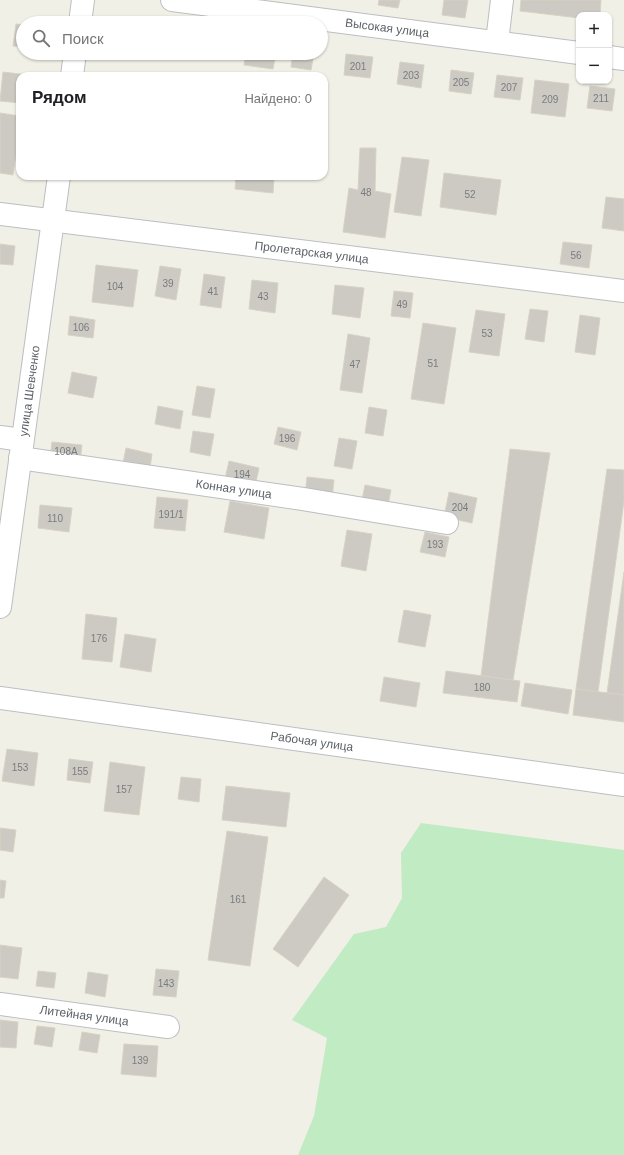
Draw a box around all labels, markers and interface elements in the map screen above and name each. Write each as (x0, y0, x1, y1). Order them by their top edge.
map controls (576, 12, 612, 84)
button: + (576, 12, 612, 48)
search box (16, 16, 328, 60)
street label: Высокая улица (344, 16, 430, 40)
icon: search (30, 27, 52, 49)
text: Поиск (62, 30, 104, 47)
button: − (576, 48, 612, 84)
house number: 201 (350, 61, 367, 72)
house number: 203 (403, 70, 420, 81)
house number: 205 (453, 77, 470, 88)
house number: 207 (501, 82, 518, 93)
text: Рядом (32, 88, 87, 107)
text: Найдено: 0 (244, 91, 312, 106)
house number: 211 (593, 93, 609, 104)
house number: 209 (542, 94, 559, 105)
house number: 48 (360, 187, 372, 198)
house number: 52 (464, 189, 476, 200)
street label: Пролетарская улица (254, 238, 370, 266)
house number: 56 (570, 250, 582, 261)
house number: 39 (162, 278, 174, 289)
house number: 104 (107, 281, 124, 292)
house number: 41 (207, 286, 219, 297)
house number: 43 (257, 291, 269, 302)
house number: 49 (396, 299, 408, 310)
house number: 106 (73, 322, 90, 333)
house number: 53 (481, 328, 493, 339)
street label: улица Шевченко (16, 344, 43, 437)
house number: 51 (427, 358, 439, 369)
house number: 47 (349, 359, 361, 370)
house number: 196 (279, 433, 296, 444)
house number: 108А (54, 446, 78, 457)
house number: 194 (234, 469, 251, 480)
street label: Конная улица (195, 477, 273, 501)
house number: 204 (452, 502, 469, 513)
house number: 191/1 (158, 509, 184, 520)
house number: 110 (47, 513, 63, 524)
house number: 193 (427, 539, 444, 550)
house number: 176 (91, 633, 108, 644)
house number: 180 (474, 682, 491, 693)
street label: Рабочая улица (270, 729, 355, 754)
house number: 153 (12, 762, 29, 773)
house number: 155 (72, 766, 89, 777)
house number: 157 (116, 784, 133, 795)
house number: 161 (230, 894, 247, 905)
house number: 143 (158, 978, 175, 989)
street label: Литейная улица (39, 1003, 130, 1029)
house number: 139 (132, 1055, 149, 1066)

